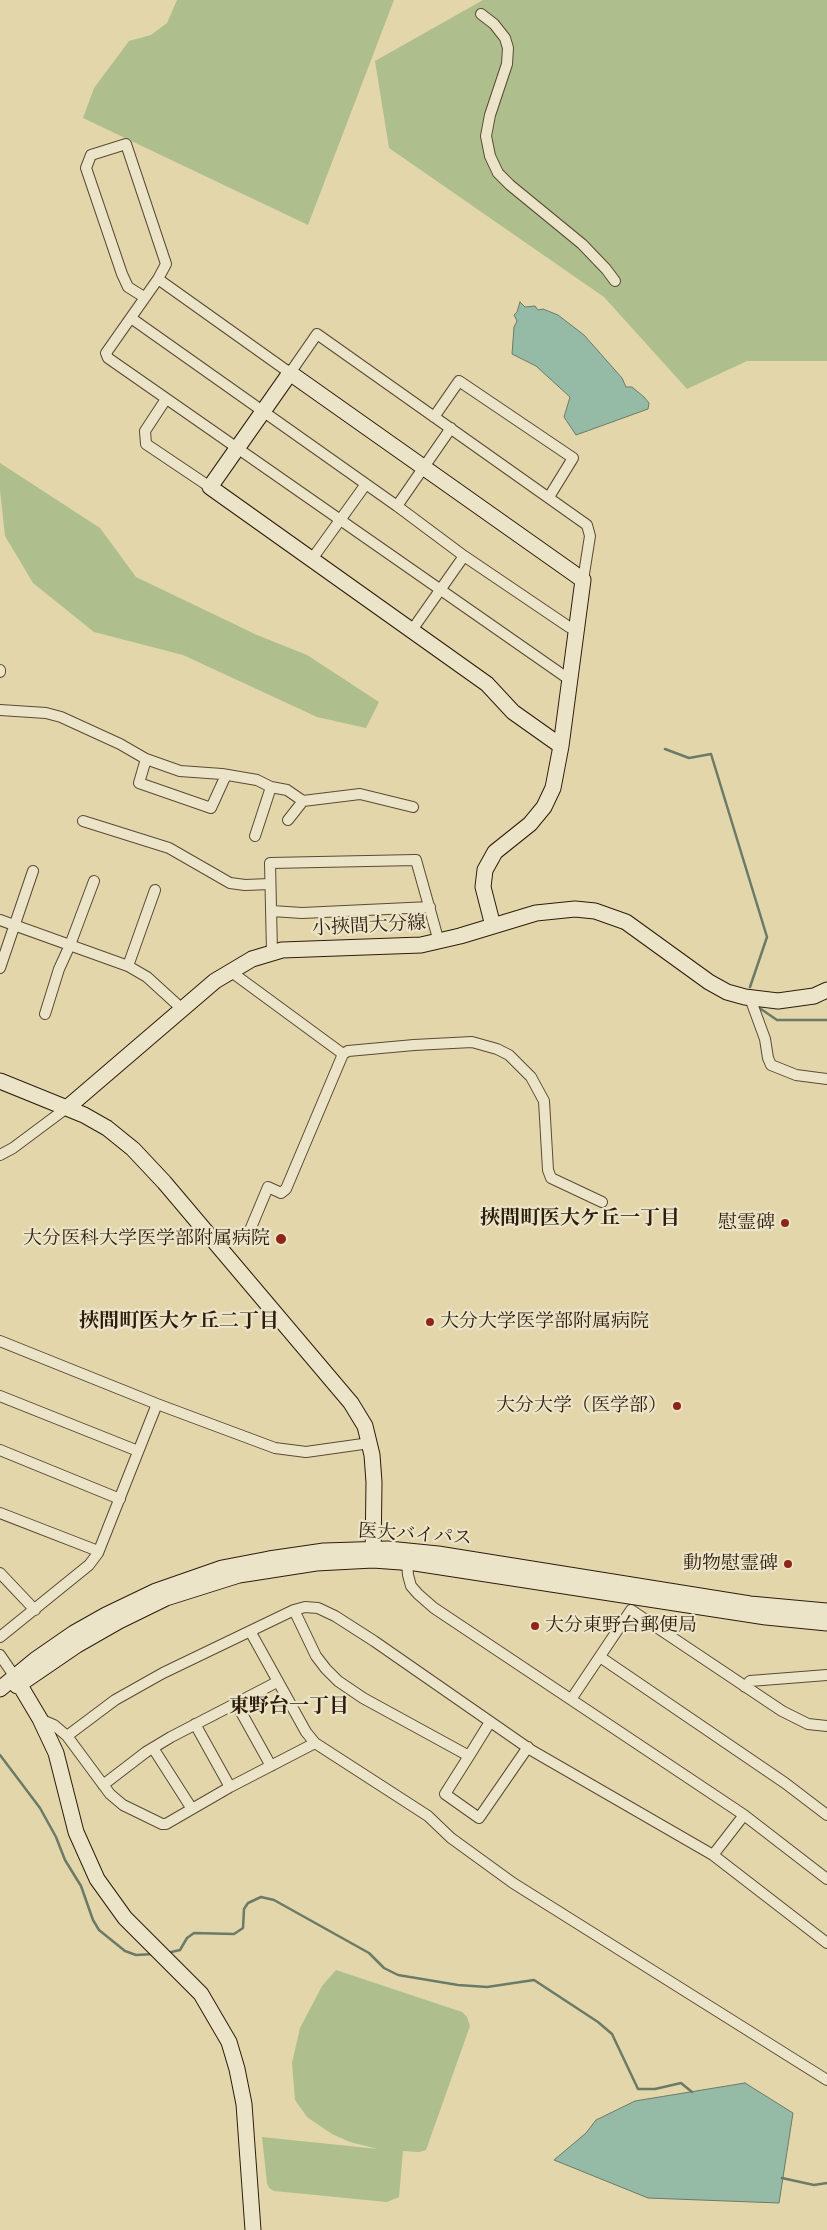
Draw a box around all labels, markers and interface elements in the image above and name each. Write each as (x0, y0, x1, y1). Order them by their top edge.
street label: 小挾間大分線 (311, 912, 427, 940)
district label: 挾間町医大ケ丘一丁目 (480, 1207, 680, 1231)
place label: 慰霊碑 (718, 1212, 775, 1234)
marker: 慰霊碑 (779, 1217, 791, 1229)
place label: 大分医科大学医学部附属病院 (23, 1228, 270, 1250)
marker: 大分医科大学医学部附属病院 (274, 1232, 288, 1246)
district label: 挾間町医大ケ丘二丁目 (79, 1310, 279, 1334)
place label: 大分大学医学部附属病院 (440, 1311, 649, 1333)
marker: 大分大学医学部附属病院 (424, 1316, 436, 1328)
place label: 大分大学（医学部） (496, 1395, 667, 1417)
marker: 大分大学（医学部） (671, 1400, 683, 1412)
street label: 医大バイパス (357, 1520, 473, 1550)
place label: 動物慰霊碑 (683, 1553, 778, 1575)
marker: 動物慰霊碑 (782, 1558, 794, 1570)
place label: 大分東野台郵便局 (545, 1615, 697, 1637)
marker: 大分東野台郵便局 (529, 1620, 541, 1632)
district label: 東野台一丁目 (229, 1695, 349, 1719)

